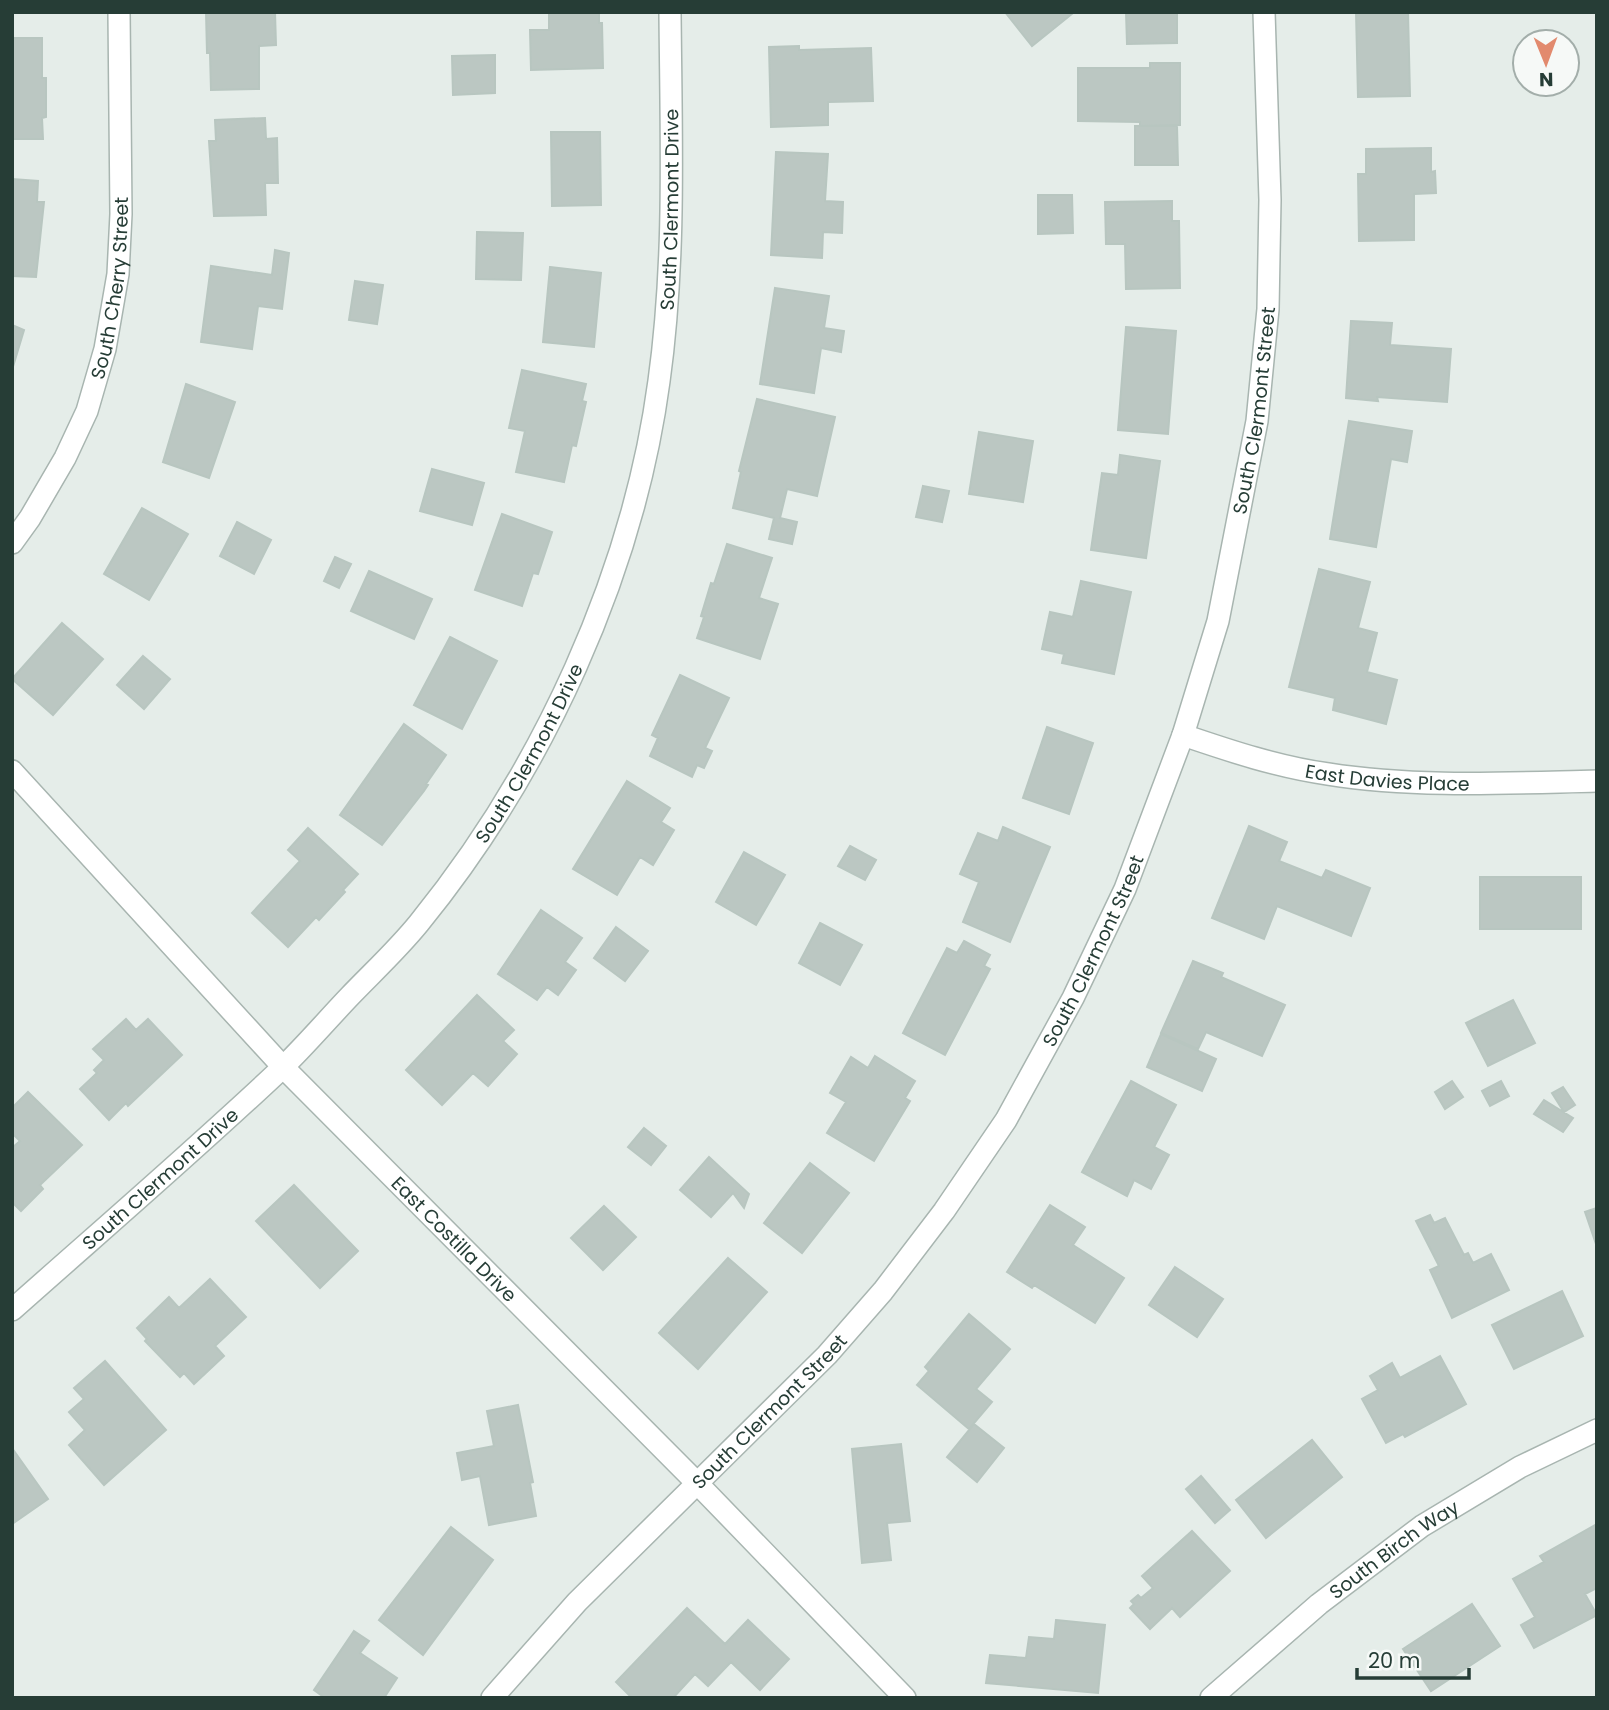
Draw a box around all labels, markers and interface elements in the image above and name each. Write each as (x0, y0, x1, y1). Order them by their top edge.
north arrow (1511, 28, 1581, 98)
text: N (1539, 66, 1554, 93)
street label: South Clermont Drive (654, 109, 685, 311)
street label: South Cherry Street (84, 197, 135, 382)
street label: South Clermont Street (1226, 305, 1282, 517)
street label: South Clermont Drive (469, 659, 590, 849)
street label: East Davies Place (1303, 757, 1470, 798)
street label: South Clermont Street (1036, 851, 1151, 1051)
street label: South Clermont Drive (76, 1102, 245, 1256)
street label: East Costilla Drive (385, 1170, 523, 1308)
street label: South Clermont Street (686, 1328, 853, 1495)
street label: South Birch Way (1324, 1494, 1464, 1606)
scale bar (1357, 1636, 1469, 1680)
text: 20 m (1368, 1646, 1421, 1675)

